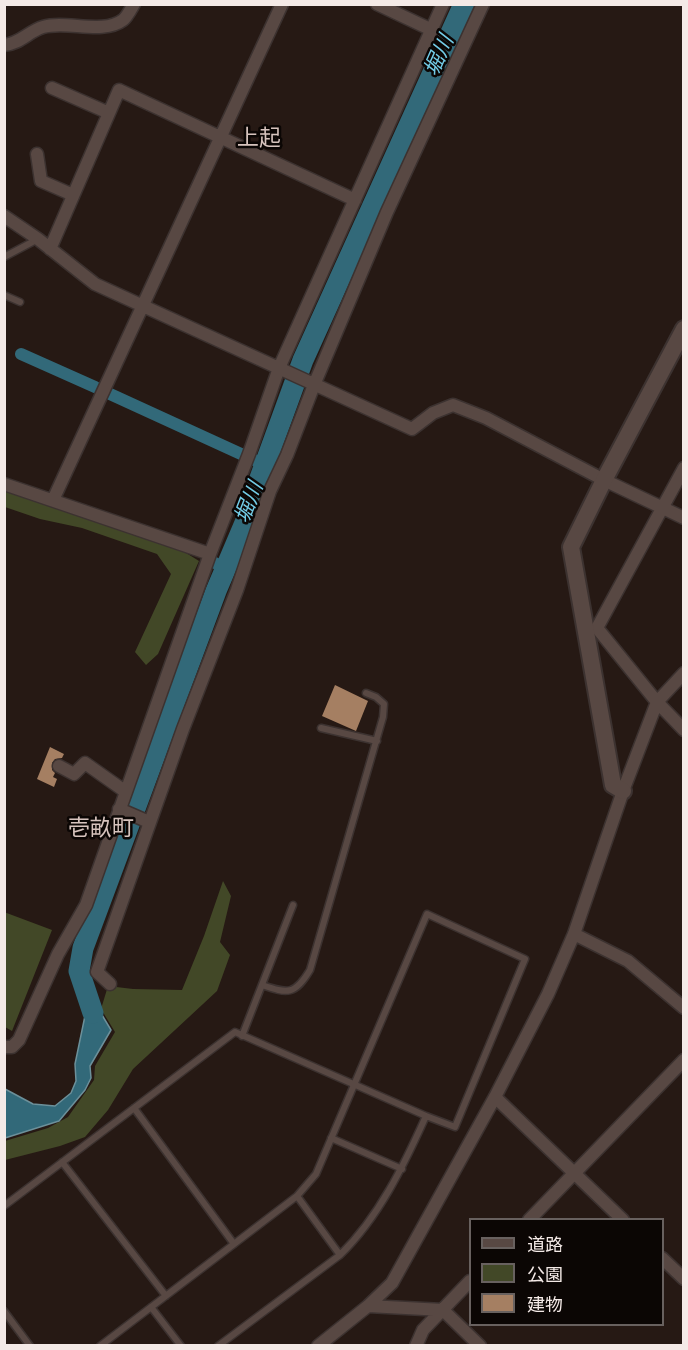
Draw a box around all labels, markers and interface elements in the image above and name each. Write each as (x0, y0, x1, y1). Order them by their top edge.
water label: 堀川 (420, 32, 460, 80)
district label: 上起 (237, 126, 281, 152)
water label: 堀川 (231, 479, 269, 527)
district label: 壱畝町 (68, 816, 134, 842)
legend (469, 1218, 664, 1326)
text: 道路 (527, 1234, 563, 1256)
text: 公園 (527, 1264, 563, 1286)
text: 建物 (527, 1294, 563, 1316)

